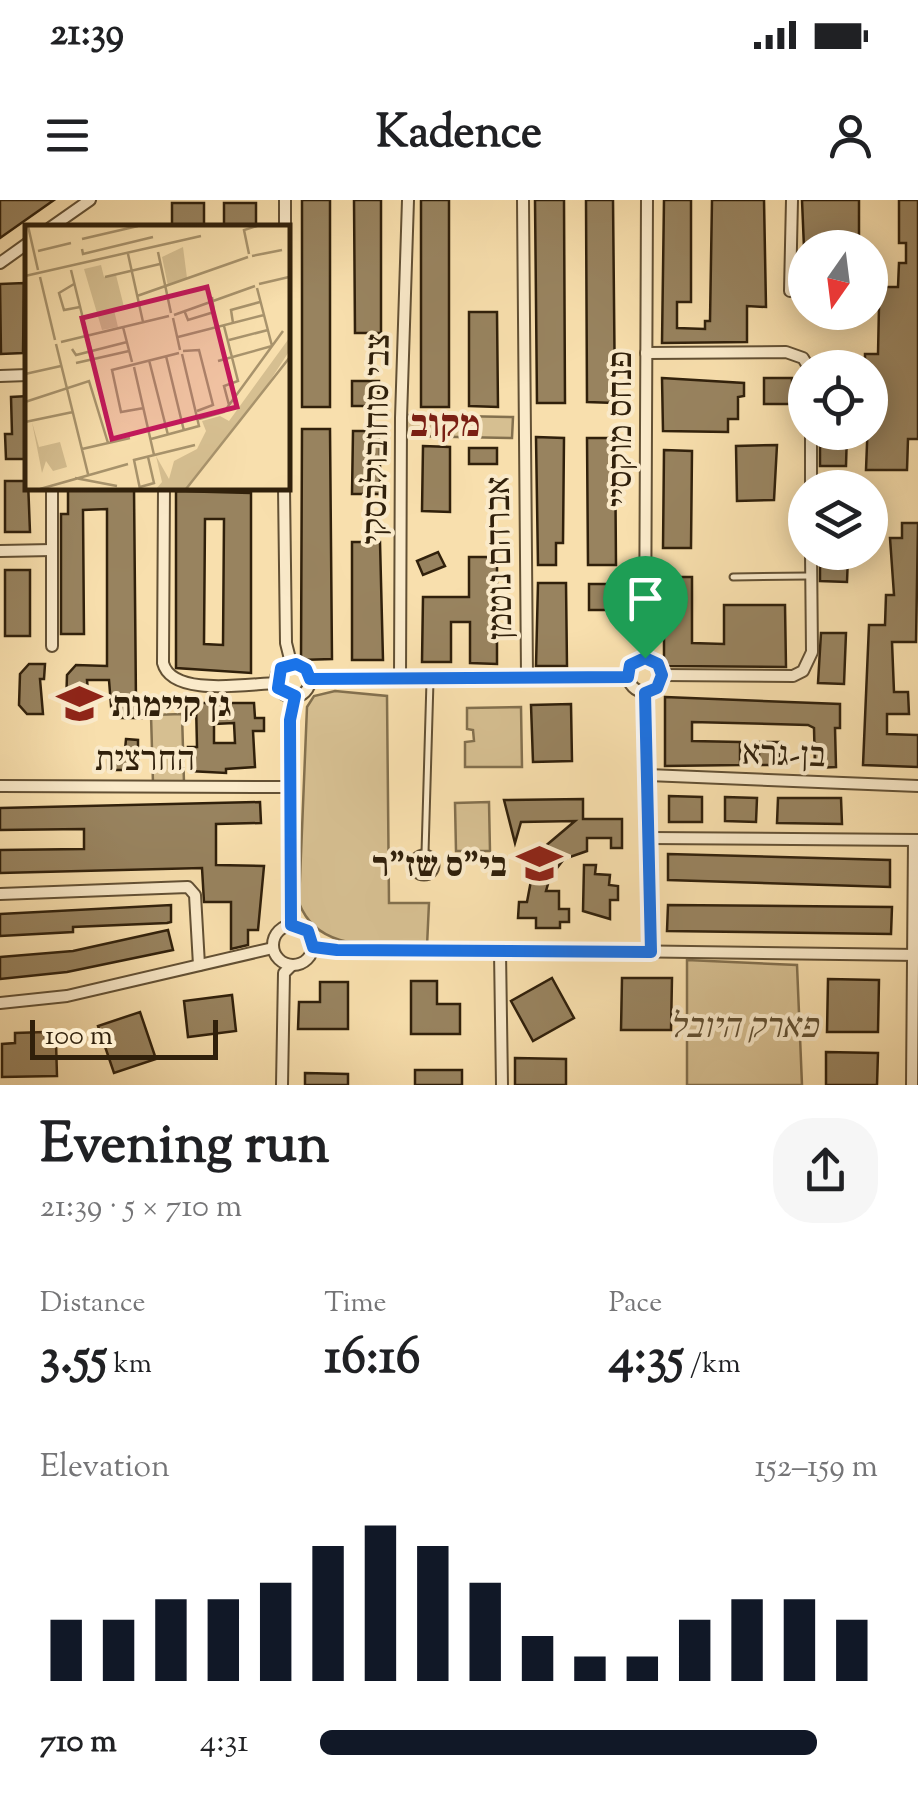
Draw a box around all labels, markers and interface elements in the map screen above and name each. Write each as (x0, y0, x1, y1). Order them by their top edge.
text: 21:39 (50, 8, 124, 62)
text: Kadence (376, 103, 542, 168)
icon: menu (40, 108, 95, 163)
icon: person (823, 108, 878, 163)
inset map (25, 225, 290, 490)
north arrow (788, 230, 888, 330)
map controls (788, 230, 888, 570)
street label: צבי סוחובולבסקי (351, 333, 406, 545)
button: locate (788, 350, 888, 450)
street label: פנחס מוקסיי (597, 351, 648, 507)
district label: מקוב (410, 400, 480, 454)
button: layers (788, 470, 888, 570)
street label: אברהם נוטמן (475, 476, 528, 640)
pin (603, 556, 688, 659)
icon: arrive (618, 571, 673, 626)
school or university icon: גן קיימות (55, 680, 103, 728)
place label: גן קיימות (112, 682, 231, 733)
street label: בן-גרא (741, 730, 827, 783)
street label: החרצית (95, 736, 195, 787)
school or university icon: בי"ס שז"ר (516, 840, 564, 888)
place label: בי"ס שז"ר (372, 842, 507, 893)
park label: פארק היובל (668, 1003, 820, 1054)
scale bar (30, 1015, 218, 1060)
text: 100 m (45, 1017, 113, 1057)
text: Evening run (40, 1108, 329, 1187)
button: share (773, 1118, 878, 1223)
text: 21:39 · 5 × 710 m (40, 1185, 242, 1231)
text: Distance (40, 1284, 146, 1324)
text: Time (324, 1284, 387, 1324)
text: Pace (609, 1284, 662, 1324)
text: 3.55 (40, 1324, 107, 1396)
text: 16:16 (324, 1324, 421, 1396)
text: 4:35 (609, 1324, 684, 1396)
text: km (107, 1345, 152, 1385)
text: /km (684, 1345, 741, 1385)
text: Elevation (40, 1445, 170, 1491)
text: 152–159 m (755, 1445, 878, 1491)
text: 710 m (40, 1720, 117, 1766)
text: 4:31 (200, 1720, 248, 1766)

